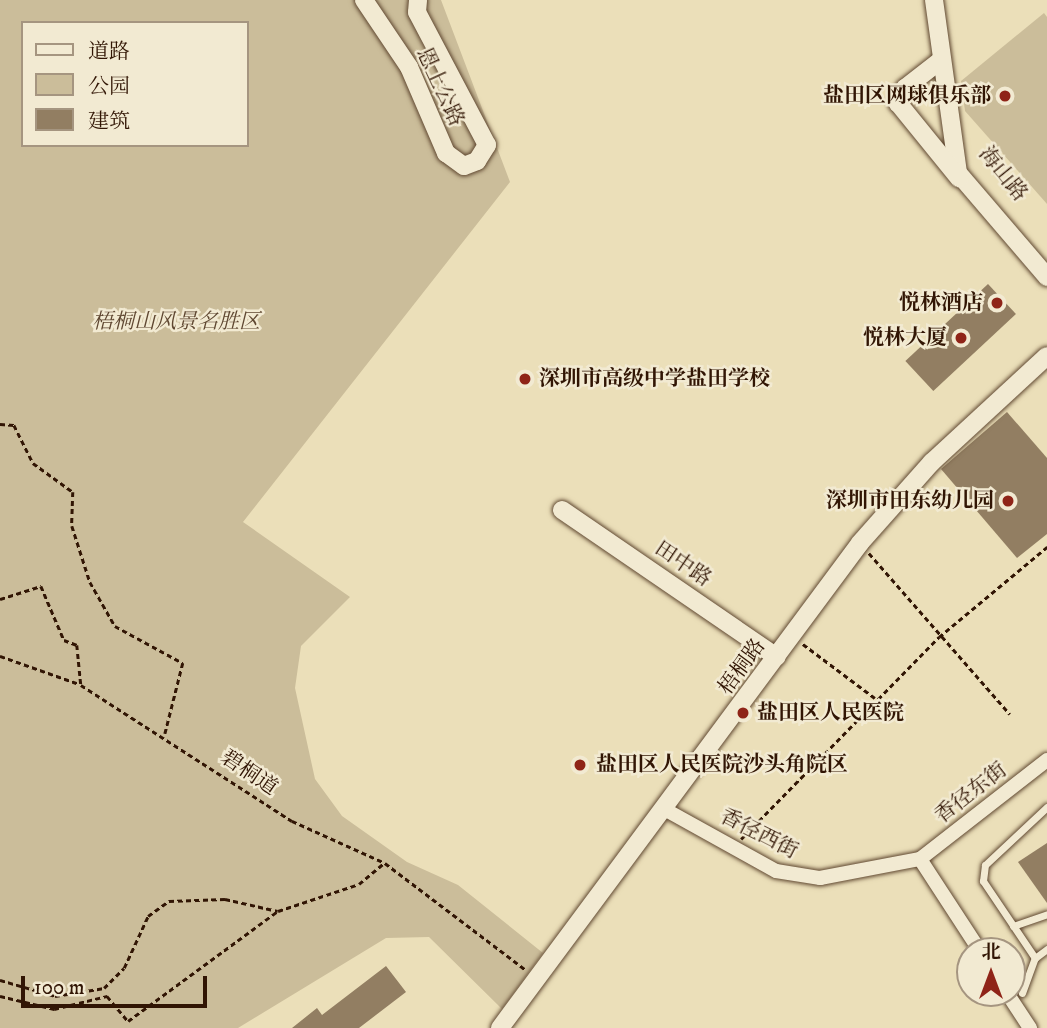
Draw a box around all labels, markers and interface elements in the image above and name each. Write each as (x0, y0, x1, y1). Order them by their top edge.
legend (21, 21, 248, 147)
text: 道路 (88, 39, 130, 65)
street label: 恩上公路 (411, 44, 469, 130)
text: 公园 (88, 74, 130, 100)
place label: 盐田区网球俱乐部 (823, 83, 991, 109)
marker: 盐田区网球俱乐部 (997, 88, 1013, 104)
text: 建筑 (88, 109, 130, 135)
street label: 海山路 (973, 142, 1033, 206)
place label: 悦林酒店 (899, 290, 983, 316)
marker: 悦林酒店 (989, 295, 1005, 311)
park label: 梧桐山风景名胜区 (92, 309, 260, 335)
place label: 悦林大厦 (863, 325, 947, 351)
marker: 悦林大厦 (953, 330, 969, 346)
place label: 深圳市高级中学盐田学校 (539, 366, 770, 392)
marker: 深圳市高级中学盐田学校 (517, 371, 533, 387)
place label: 深圳市田东幼儿园 (826, 488, 994, 514)
marker: 深圳市田东幼儿园 (1000, 493, 1016, 509)
street label: 田中路 (650, 536, 716, 592)
street label: 梧桐路 (713, 634, 771, 700)
place label: 盐田区人民医院 (757, 700, 904, 726)
marker: 盐田区人民医院 (735, 705, 751, 721)
street label: 碧桐道 (216, 745, 282, 801)
place label: 盐田区人民医院沙头角院区 (596, 752, 848, 778)
marker: 盐田区人民医院沙头角院区 (570, 755, 590, 775)
street label: 香径东街 (930, 757, 1012, 829)
street label: 香径西街 (716, 804, 802, 864)
north arrow (956, 937, 1026, 1007)
text: 北 (981, 941, 1001, 964)
scale bar (24, 962, 210, 1006)
text: 100 m (34, 975, 85, 1001)

